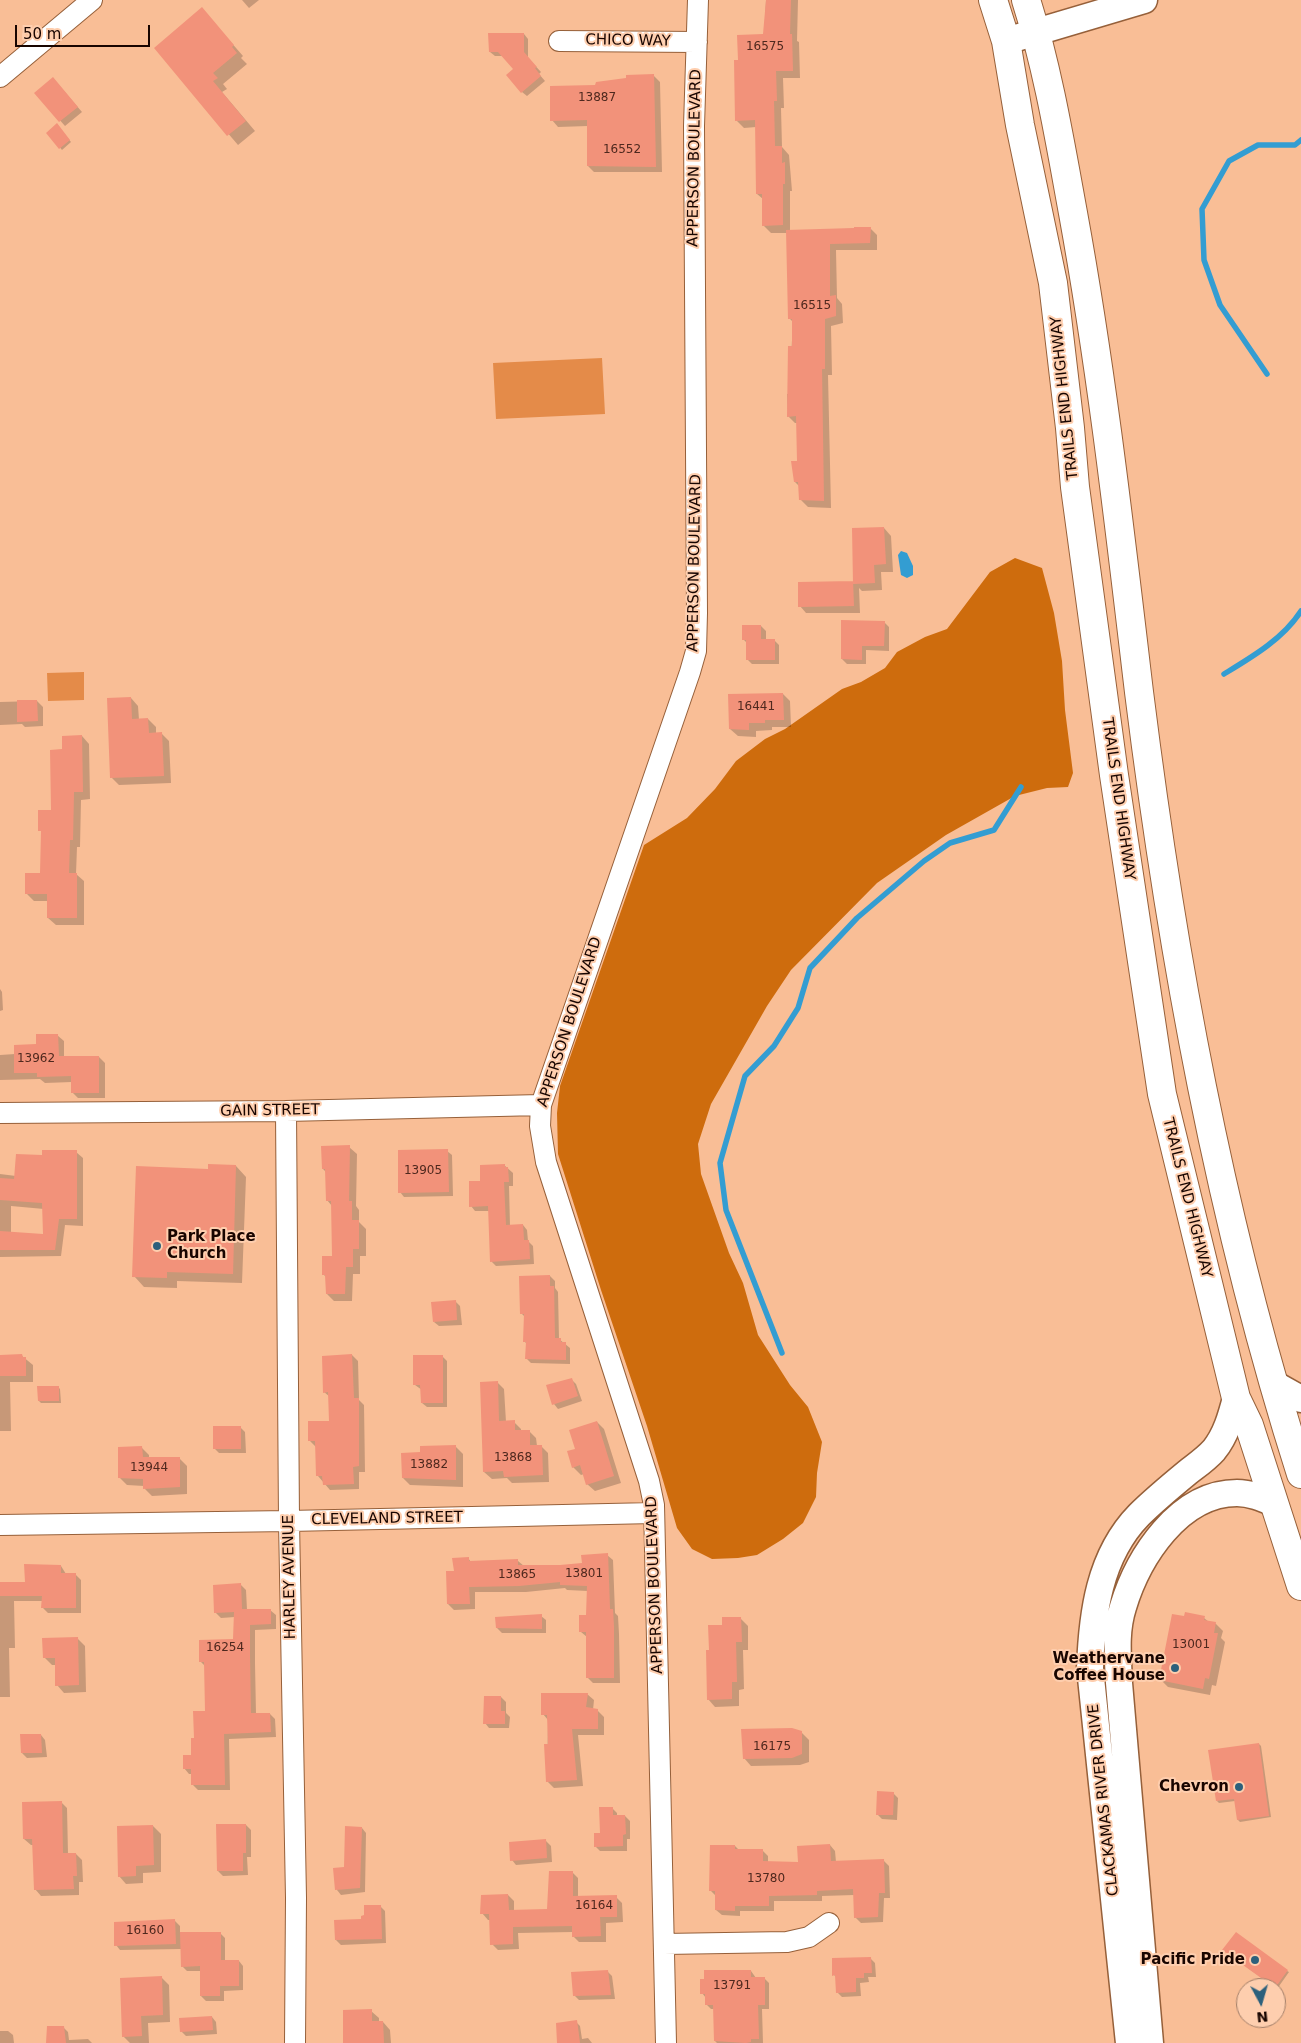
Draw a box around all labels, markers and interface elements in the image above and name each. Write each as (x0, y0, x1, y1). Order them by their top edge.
scale bar (18, 15, 152, 47)
text: 50 m (23, 25, 61, 43)
street label: CHICO WAY (585, 31, 671, 51)
house number: 16575 (746, 40, 784, 54)
street label: APPERSON BOULEVARD (684, 69, 706, 247)
house number: 13887 (578, 91, 616, 105)
house number: 16552 (603, 143, 641, 157)
house number: 16515 (793, 299, 831, 313)
street label: TRAILS END HIGHWAY (1047, 315, 1083, 481)
street label: APPERSON BOULEVARD (684, 474, 706, 652)
house number: 16441 (737, 700, 775, 714)
street label: TRAILS END HIGHWAY (1098, 716, 1138, 882)
street label: APPERSON BOULEVARD (534, 935, 606, 1109)
house number: 13962 (17, 1052, 55, 1066)
street label: GAIN STREET (220, 1101, 320, 1121)
street label: TRAILS END HIGHWAY (1158, 1116, 1216, 1280)
house number: 13905 (404, 1164, 442, 1178)
place label: Park Place Church (167, 1228, 256, 1263)
marker: Park Place Church (151, 1240, 163, 1252)
house number: 13868 (494, 1451, 532, 1465)
house number: 13882 (410, 1458, 448, 1472)
house number: 13944 (130, 1461, 168, 1475)
street label: APPERSON BOULEVARD (643, 1496, 667, 1674)
street label: CLEVELAND STREET (311, 1509, 463, 1529)
street label: HARLEY AVENUE (280, 1515, 300, 1639)
house number: 13801 (565, 1567, 603, 1581)
house number: 13865 (498, 1568, 536, 1582)
house number: 13001 (1172, 1638, 1210, 1652)
house number: 16254 (206, 1641, 244, 1655)
place label: Weathervane Coffee House (1053, 1650, 1165, 1685)
marker: Weathervane Coffee House (1169, 1662, 1181, 1674)
street label: CLACKAMAS RIVER DRIVE (1085, 1703, 1123, 1897)
house number: 16175 (753, 1740, 791, 1754)
place label: Chevron (1159, 1778, 1229, 1796)
marker: Chevron (1233, 1781, 1245, 1793)
house number: 13780 (747, 1872, 785, 1886)
house number: 16164 (575, 1899, 613, 1913)
house number: 16160 (126, 1924, 164, 1938)
place label: Pacific Pride (1141, 1951, 1245, 1969)
marker: Pacific Pride (1249, 1954, 1261, 1966)
north arrow (1236, 1978, 1286, 2028)
house number: 13791 (713, 1979, 751, 1993)
text: N (1256, 2008, 1269, 2025)

